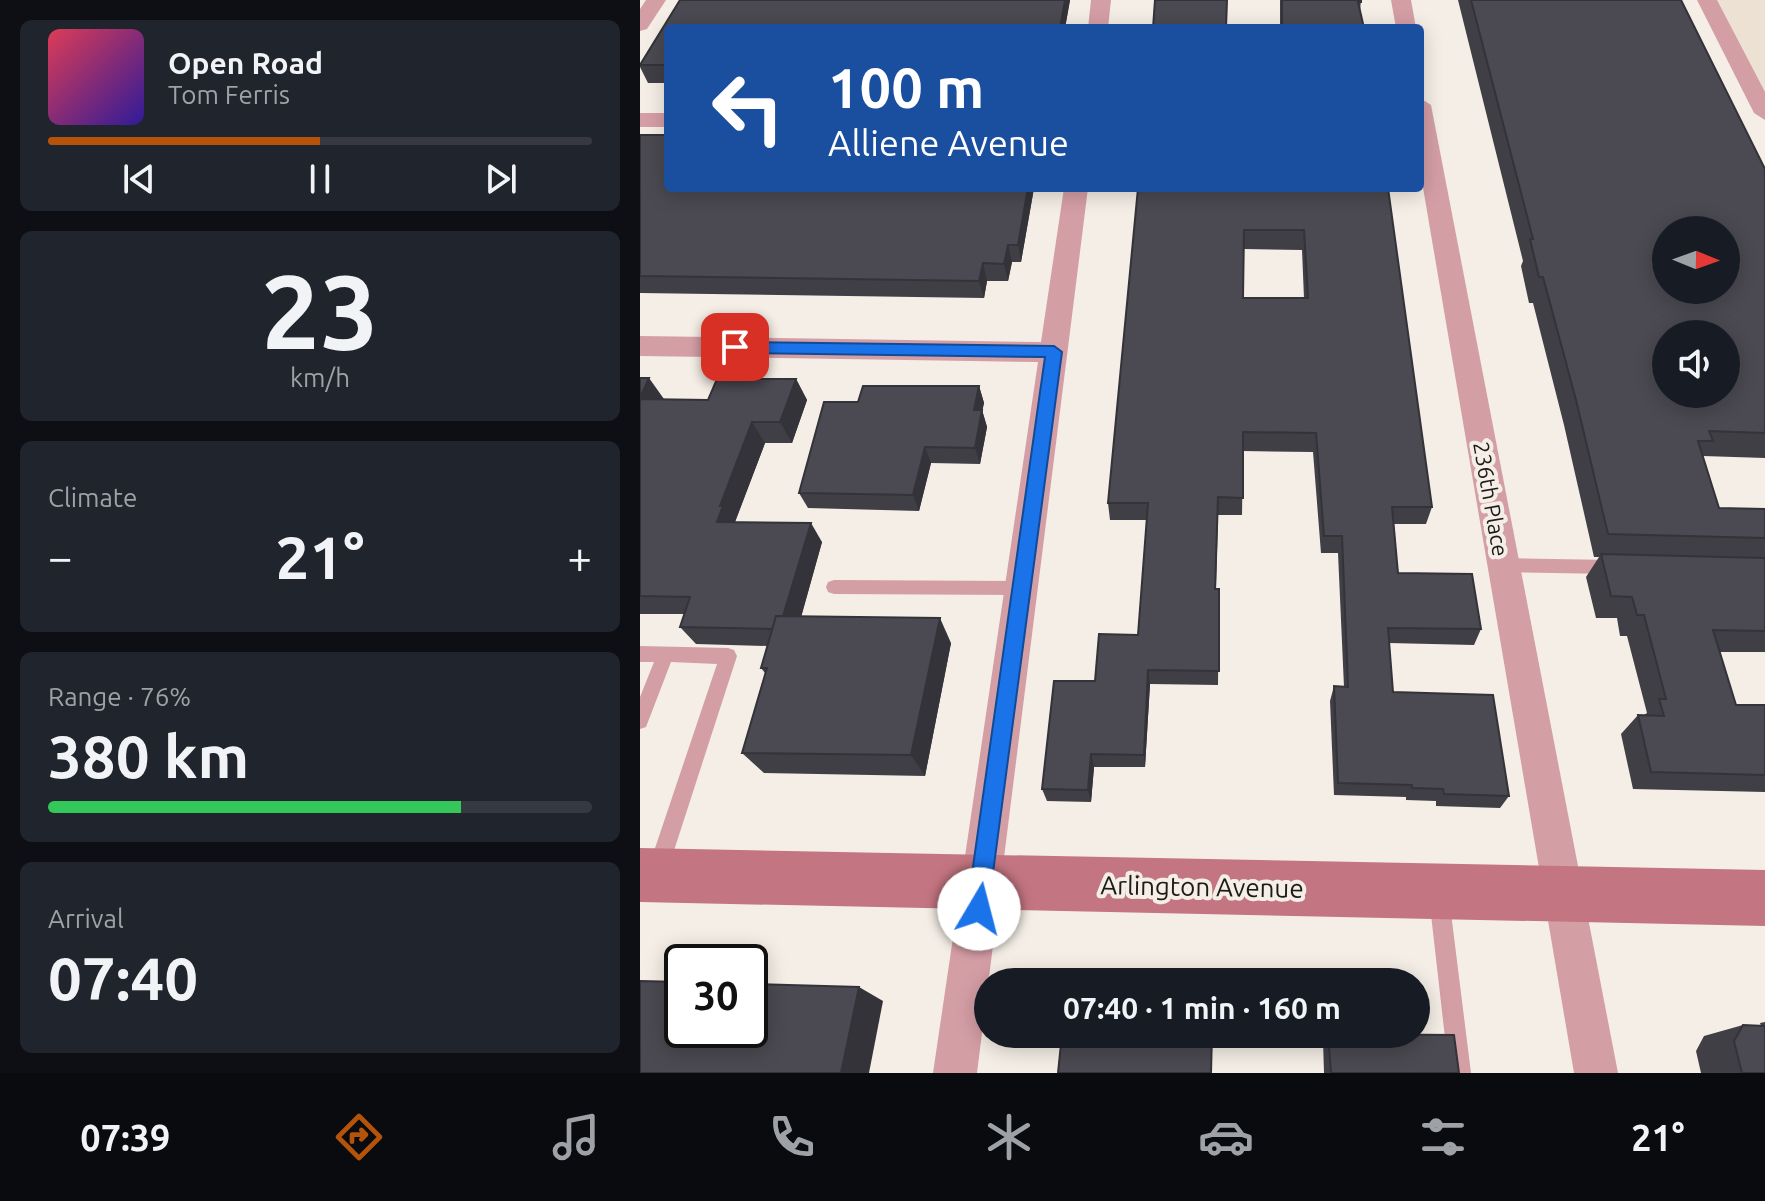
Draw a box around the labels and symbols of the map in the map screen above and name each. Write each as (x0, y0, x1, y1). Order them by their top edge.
north arrow (1652, 216, 1740, 304)
pin (701, 313, 769, 381)
street label: 236th Place (1469, 440, 1514, 558)
position arrow (937, 867, 1021, 951)
street label: Arlington Avenue (1100, 870, 1304, 903)
speed limit sign: 30 (664, 944, 768, 1048)

